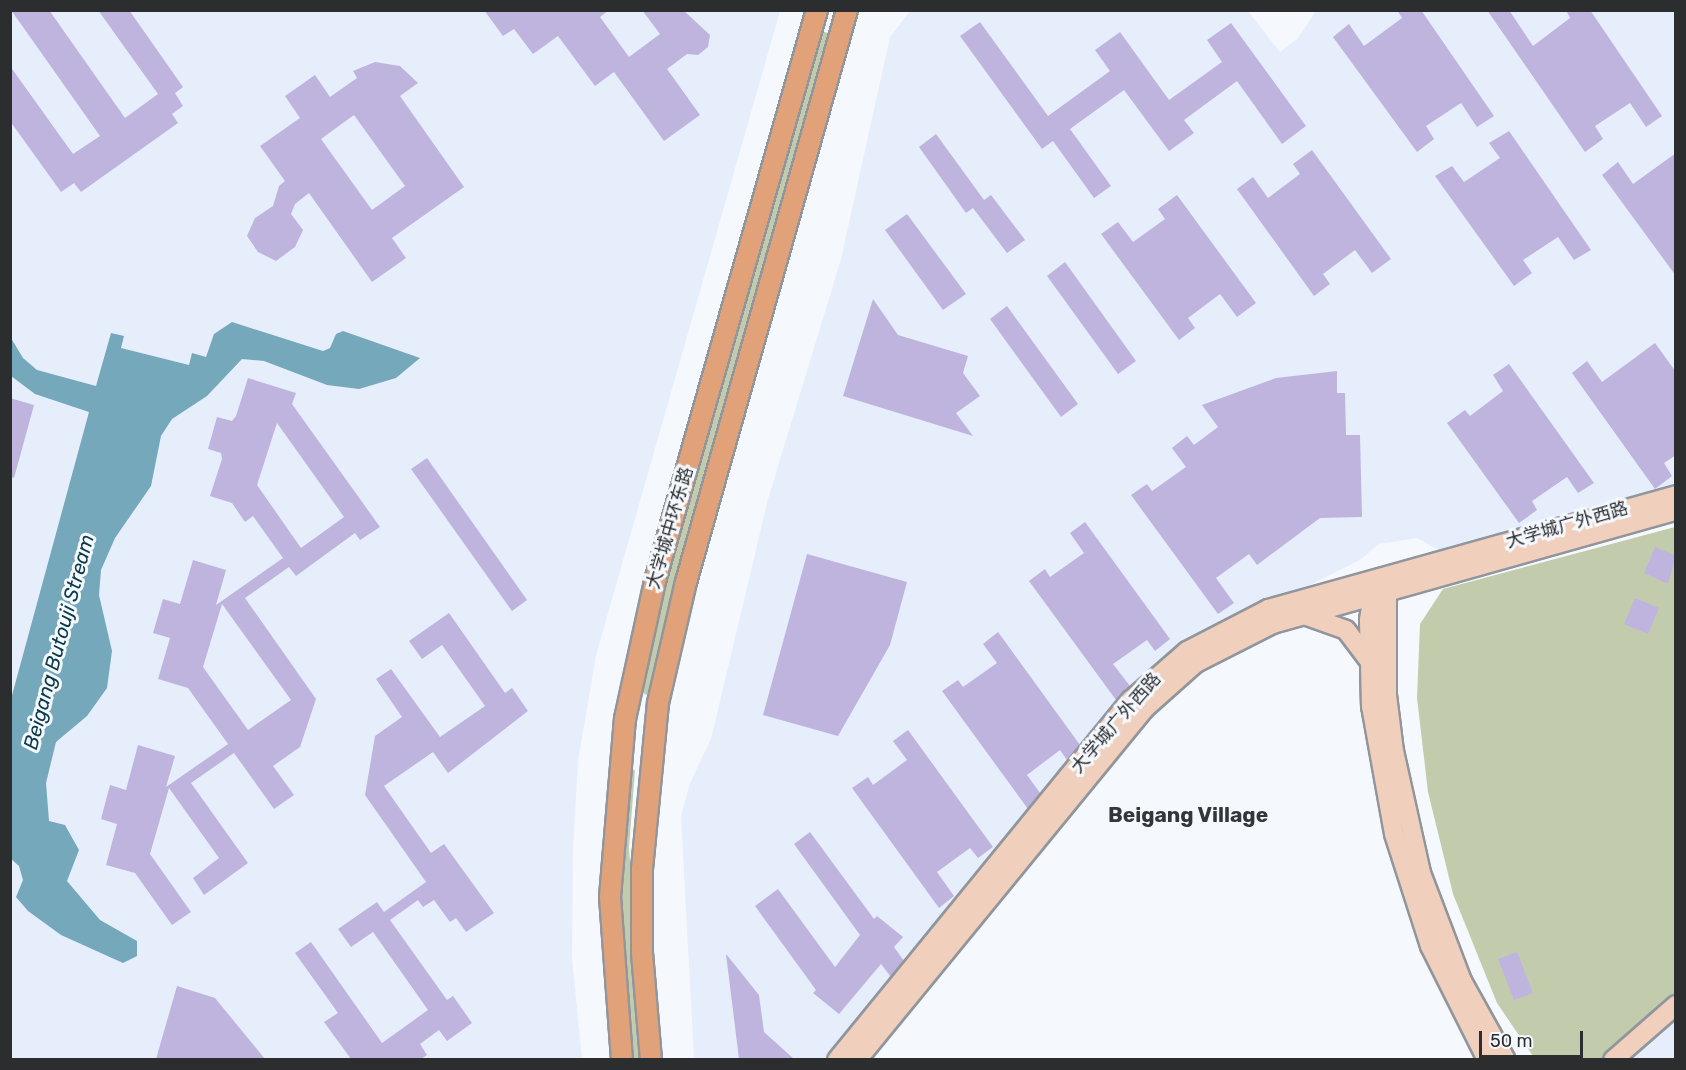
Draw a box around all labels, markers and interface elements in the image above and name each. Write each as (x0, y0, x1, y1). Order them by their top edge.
street label: 大学城中环东路 (642, 464, 698, 592)
street label: 大学城广外西路 (1503, 497, 1631, 553)
water label: Beigang Butouji Stream (19, 532, 99, 752)
street label: 大学城广外西路 (1067, 668, 1165, 778)
district label: Beigang Village (1108, 802, 1268, 828)
scale bar (1482, 1019, 1586, 1057)
text: 50 m (1490, 1030, 1533, 1052)

